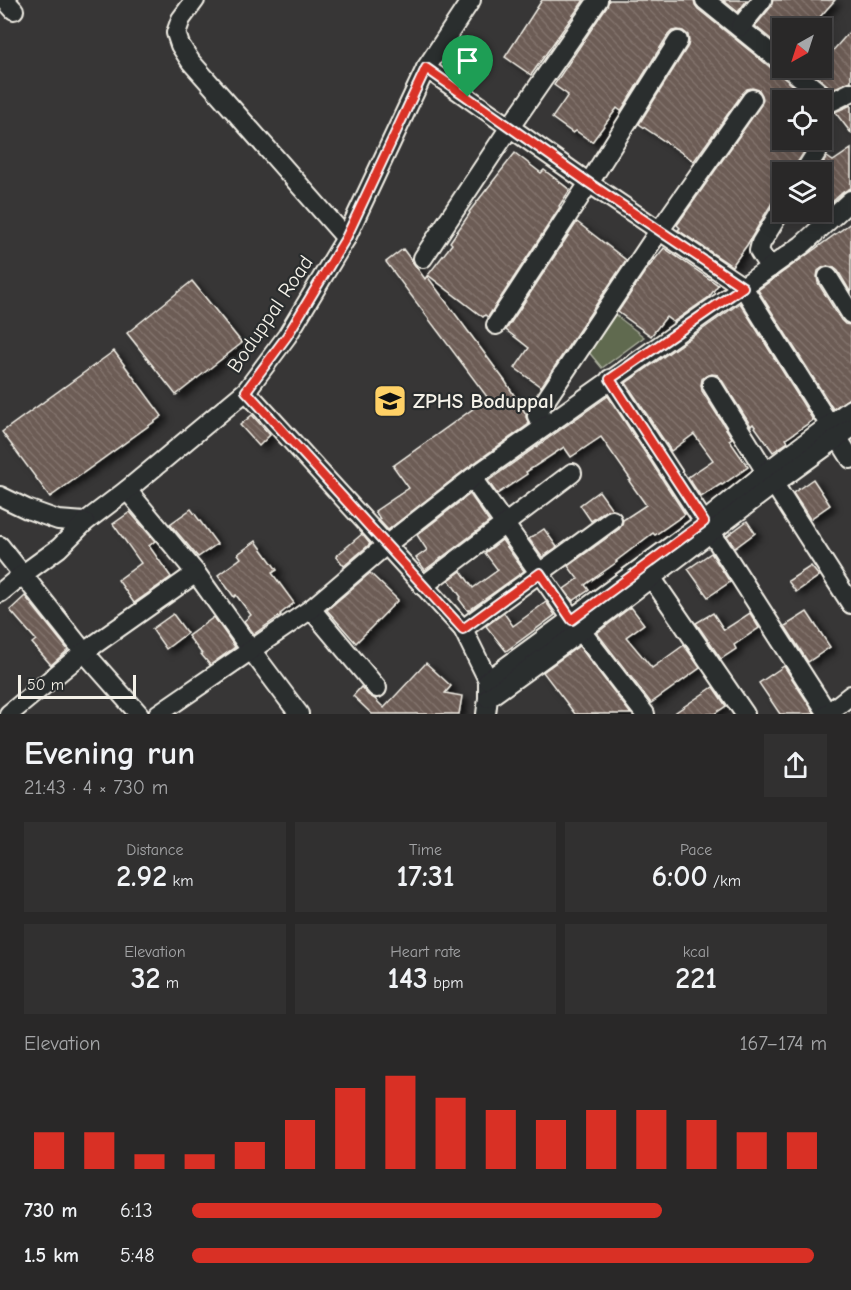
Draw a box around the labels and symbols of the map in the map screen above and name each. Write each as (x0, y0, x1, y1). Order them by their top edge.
north arrow (772, 18, 832, 78)
pin (442, 35, 493, 97)
street label: Boduppal Road (222, 251, 318, 377)
school or university icon: ZPHS Boduppal (372, 383, 408, 419)
place label: ZPHS Boduppal (413, 389, 554, 413)
scale bar (18, 672, 136, 700)

